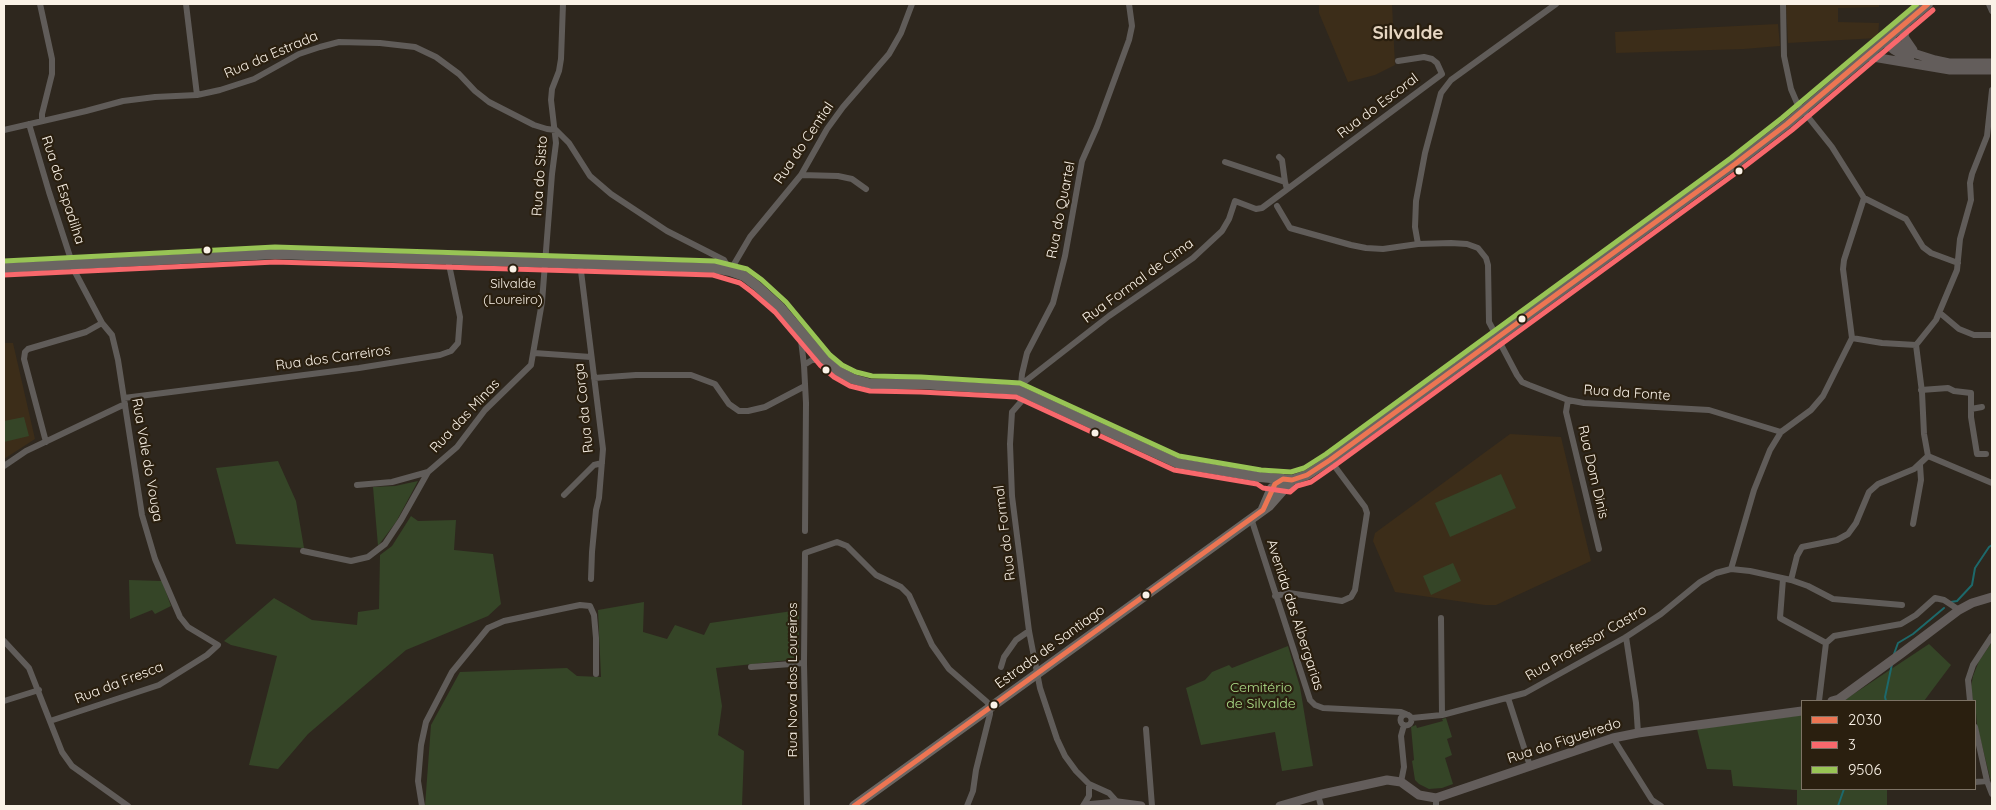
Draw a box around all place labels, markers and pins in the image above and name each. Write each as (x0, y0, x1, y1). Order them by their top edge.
unlabelled marker (1734, 166, 1744, 176)
unlabelled marker (202, 245, 212, 255)
marker: Silvalde (Loureiro) (508, 264, 518, 274)
place label: Silvalde (Loureiro) (483, 276, 543, 307)
unlabelled marker (1517, 314, 1527, 324)
unlabelled marker (821, 365, 831, 375)
unlabelled marker (1090, 428, 1100, 438)
unlabelled marker (1141, 590, 1151, 600)
unlabelled marker (989, 700, 999, 710)

